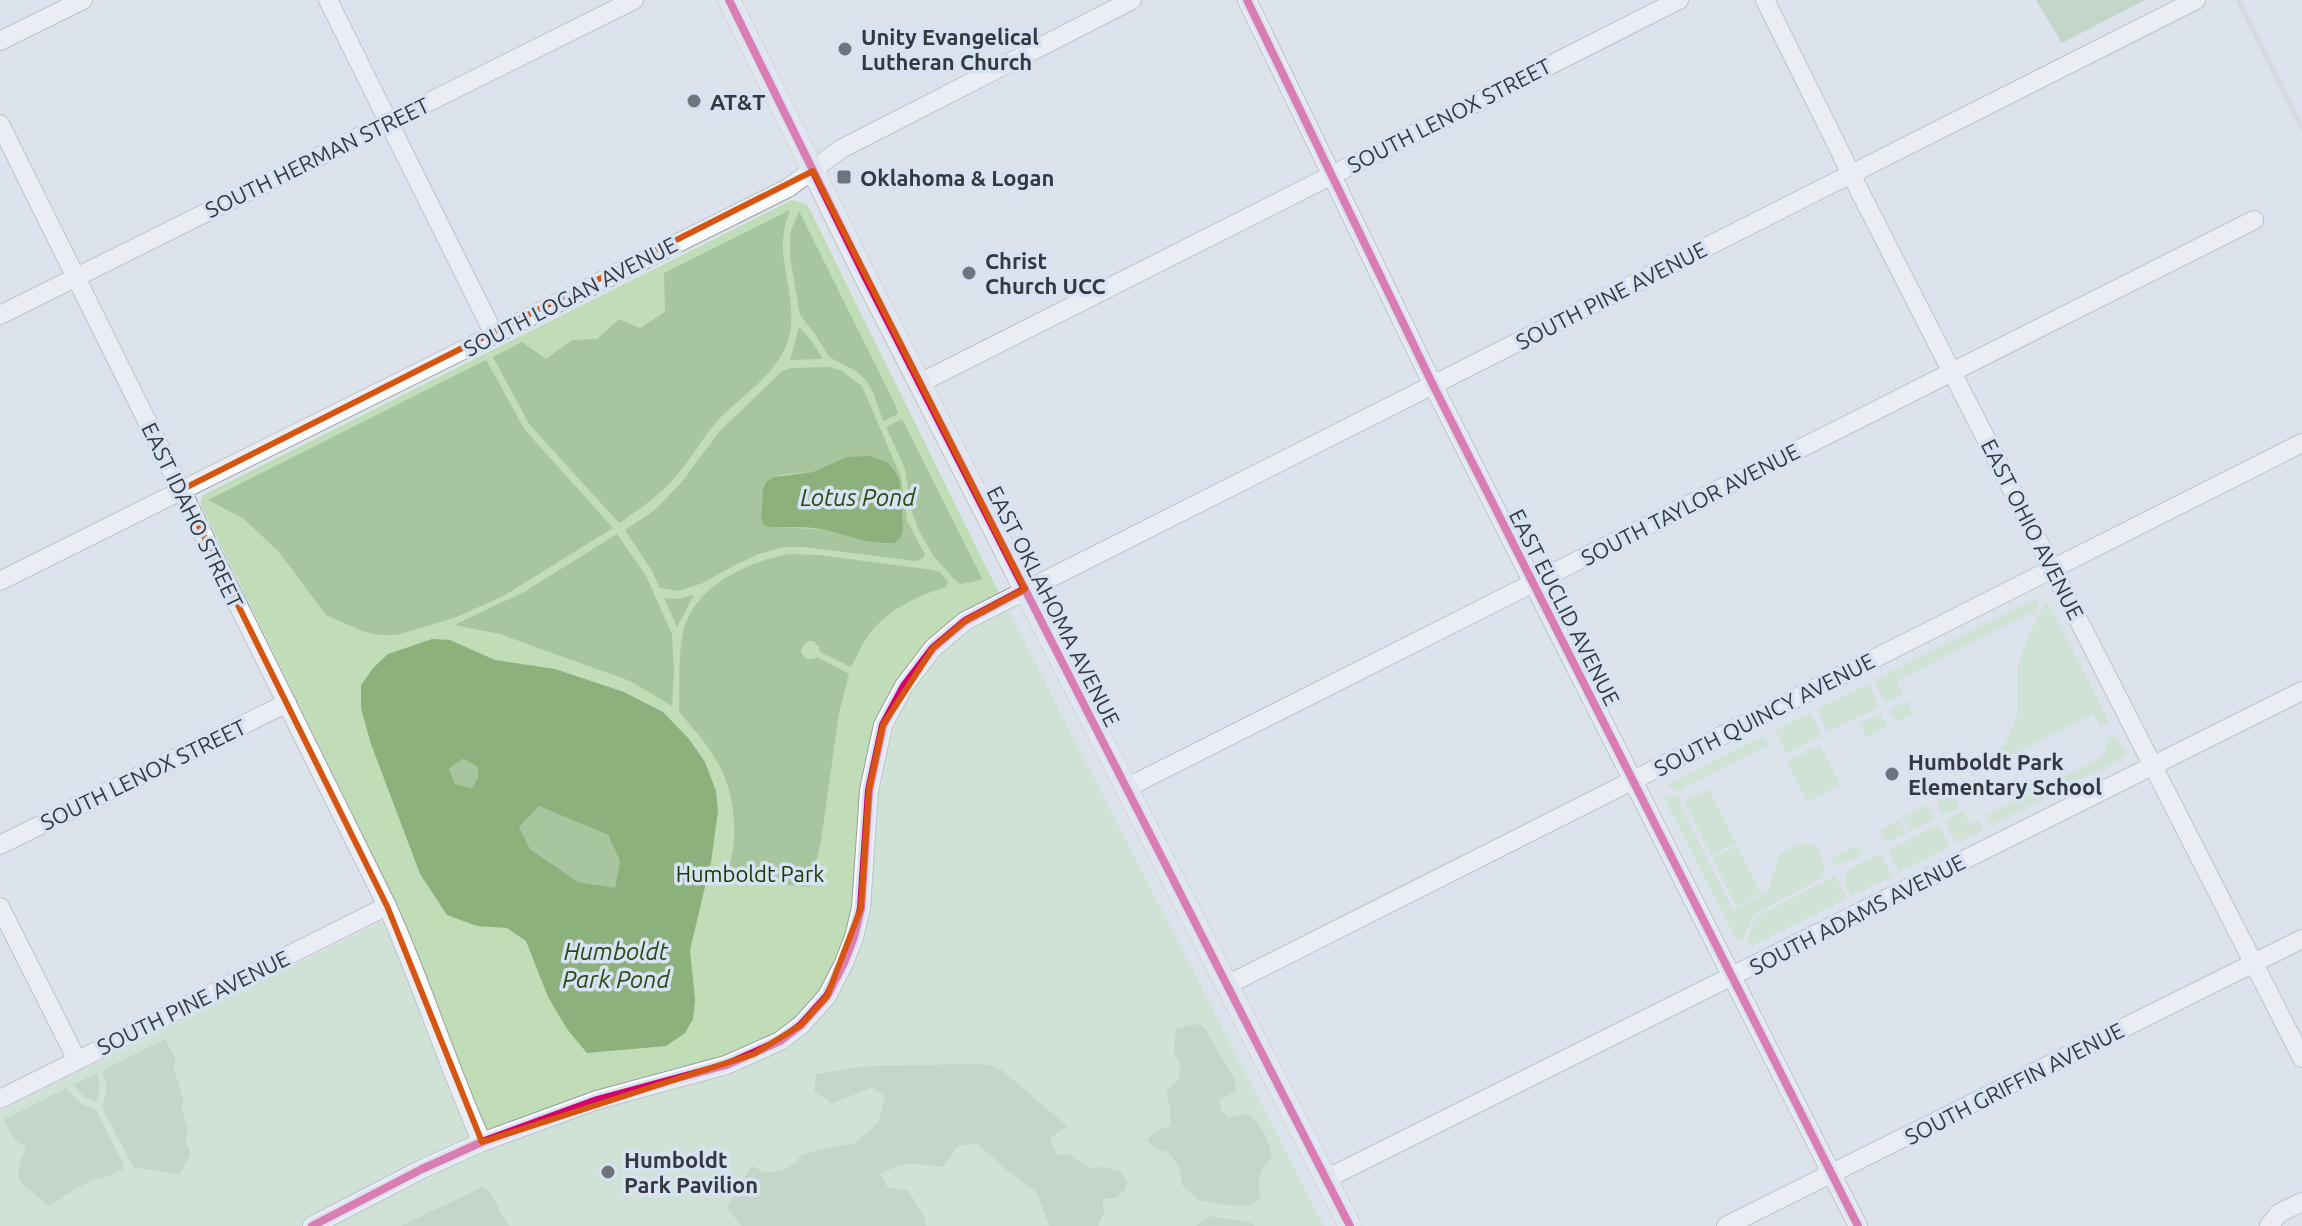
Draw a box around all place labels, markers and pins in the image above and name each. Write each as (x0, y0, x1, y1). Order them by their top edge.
place label: Unity Evangelical Lutheran Church (861, 24, 1039, 74)
marker: Unity Evangelical Lutheran Church (836, 40, 854, 58)
place label: AT&T (710, 89, 765, 114)
marker: AT&T (685, 92, 703, 110)
place label: Oklahoma & Logan (860, 165, 1054, 190)
marker: Oklahoma & Logan (835, 168, 853, 186)
place label: Christ Church UCC (985, 248, 1106, 298)
marker: Christ Church UCC (960, 264, 978, 282)
place label: Humboldt Park Elementary School (1908, 749, 2102, 799)
marker: Humboldt Park Elementary School (1883, 765, 1901, 783)
place label: Humboldt Park Pavilion (624, 1147, 758, 1197)
marker: Humboldt Park Pavilion (599, 1163, 617, 1181)

